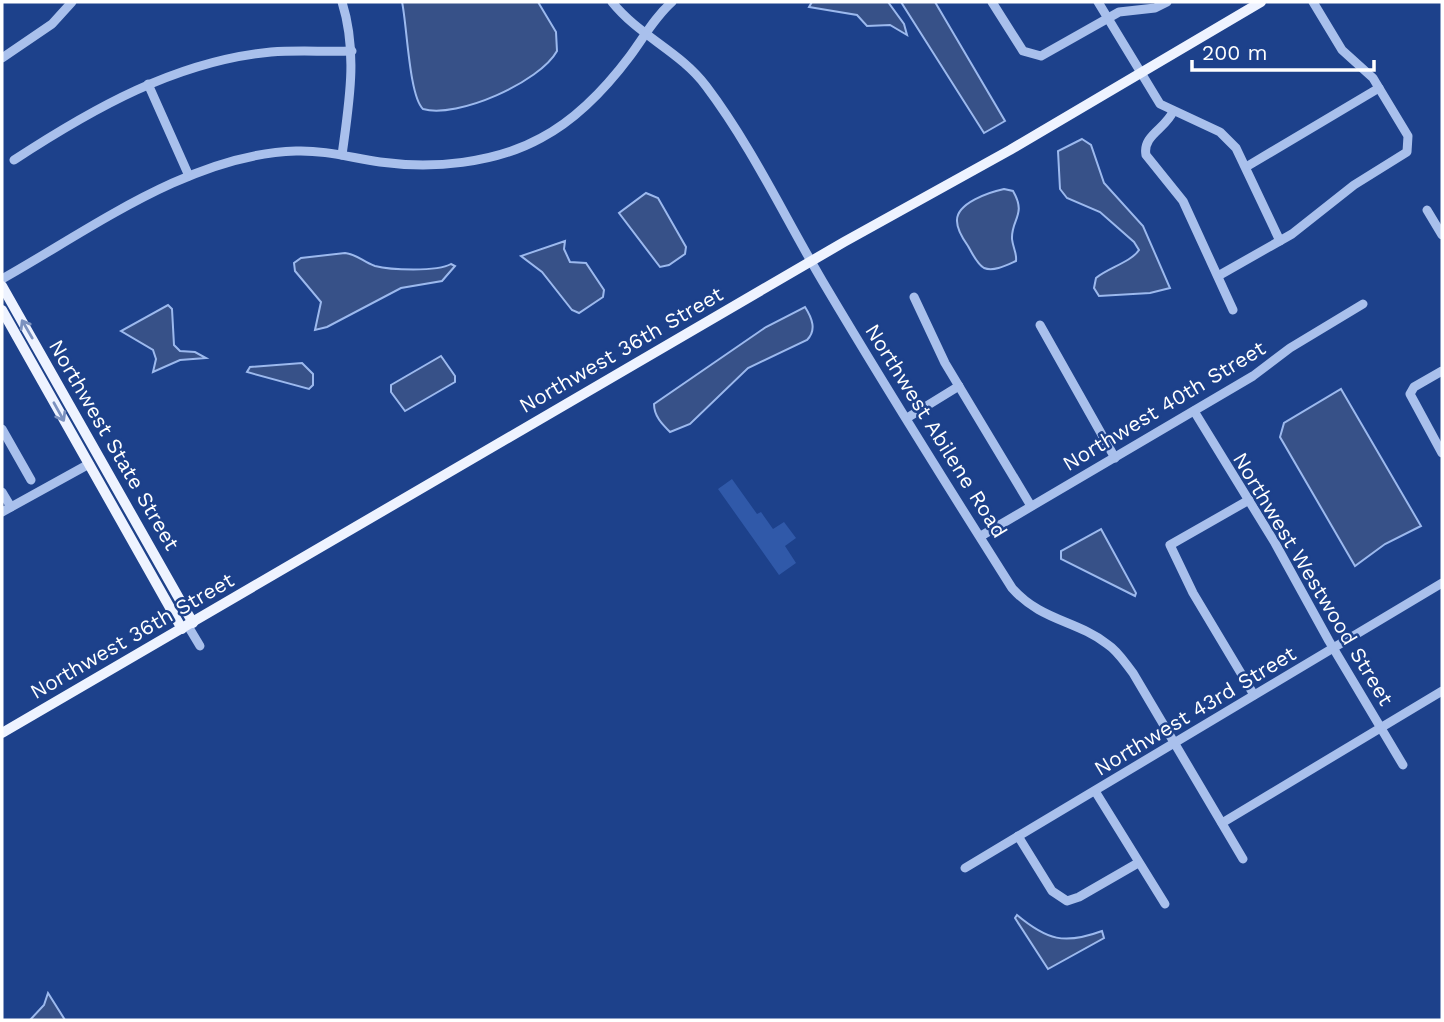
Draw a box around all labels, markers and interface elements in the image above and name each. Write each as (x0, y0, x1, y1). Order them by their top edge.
scale bar (1192, 28, 1374, 72)
text: 200 m (1202, 40, 1268, 65)
street label: Northwest 36th Street (514, 281, 727, 418)
one-way arrow (19, 319, 33, 339)
street label: Northwest Abilene Road (860, 319, 1013, 542)
street label: Northwest State Street (44, 335, 185, 555)
street label: Northwest 40th Street (1058, 335, 1270, 476)
one-way arrow (53, 401, 66, 422)
street label: Northwest Westwood Street (1228, 448, 1399, 710)
street label: Northwest 36th Street (25, 567, 238, 704)
street label: Northwest 43rd Street (1089, 640, 1300, 781)

